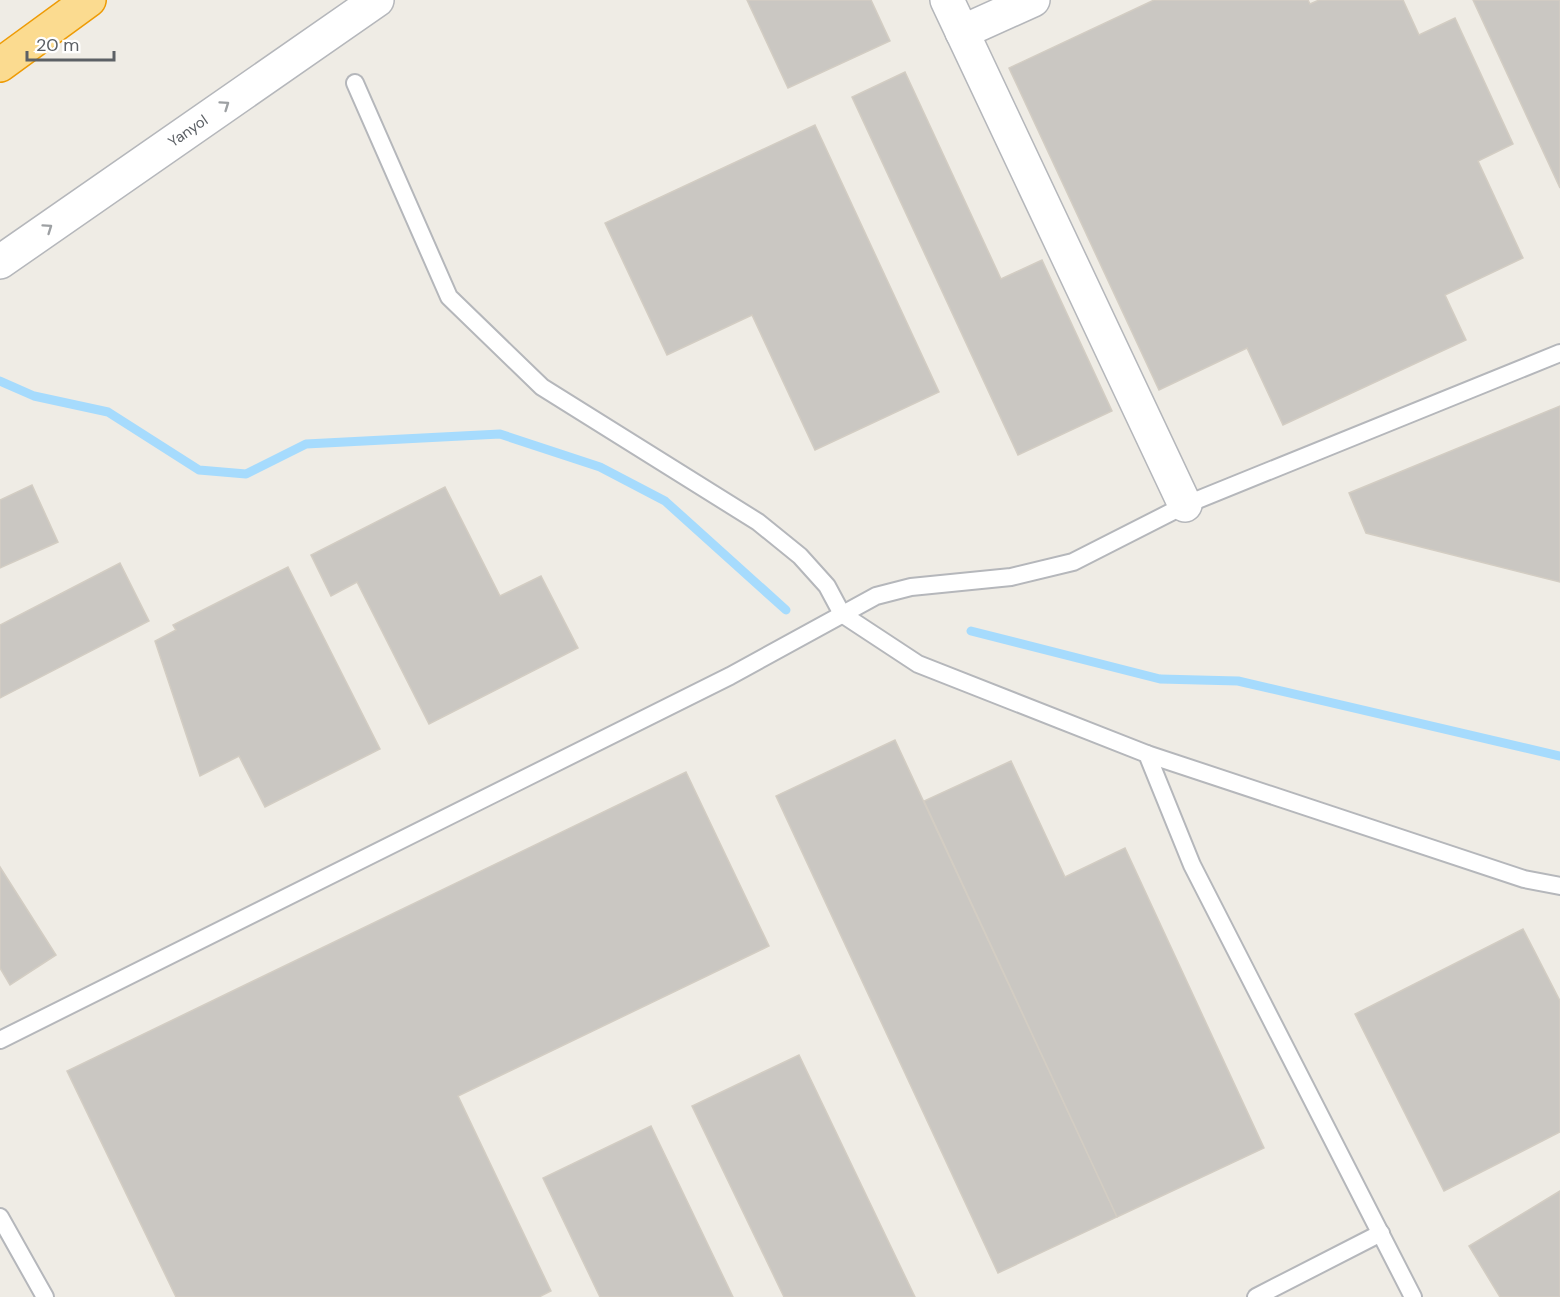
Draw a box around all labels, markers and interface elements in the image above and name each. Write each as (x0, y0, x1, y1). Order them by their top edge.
scale bar (27, 24, 114, 62)
text: 20 m (36, 33, 79, 57)
one-way arrow (219, 101, 230, 112)
street label: Yanyol (164, 110, 212, 152)
one-way arrow (41, 224, 52, 235)

